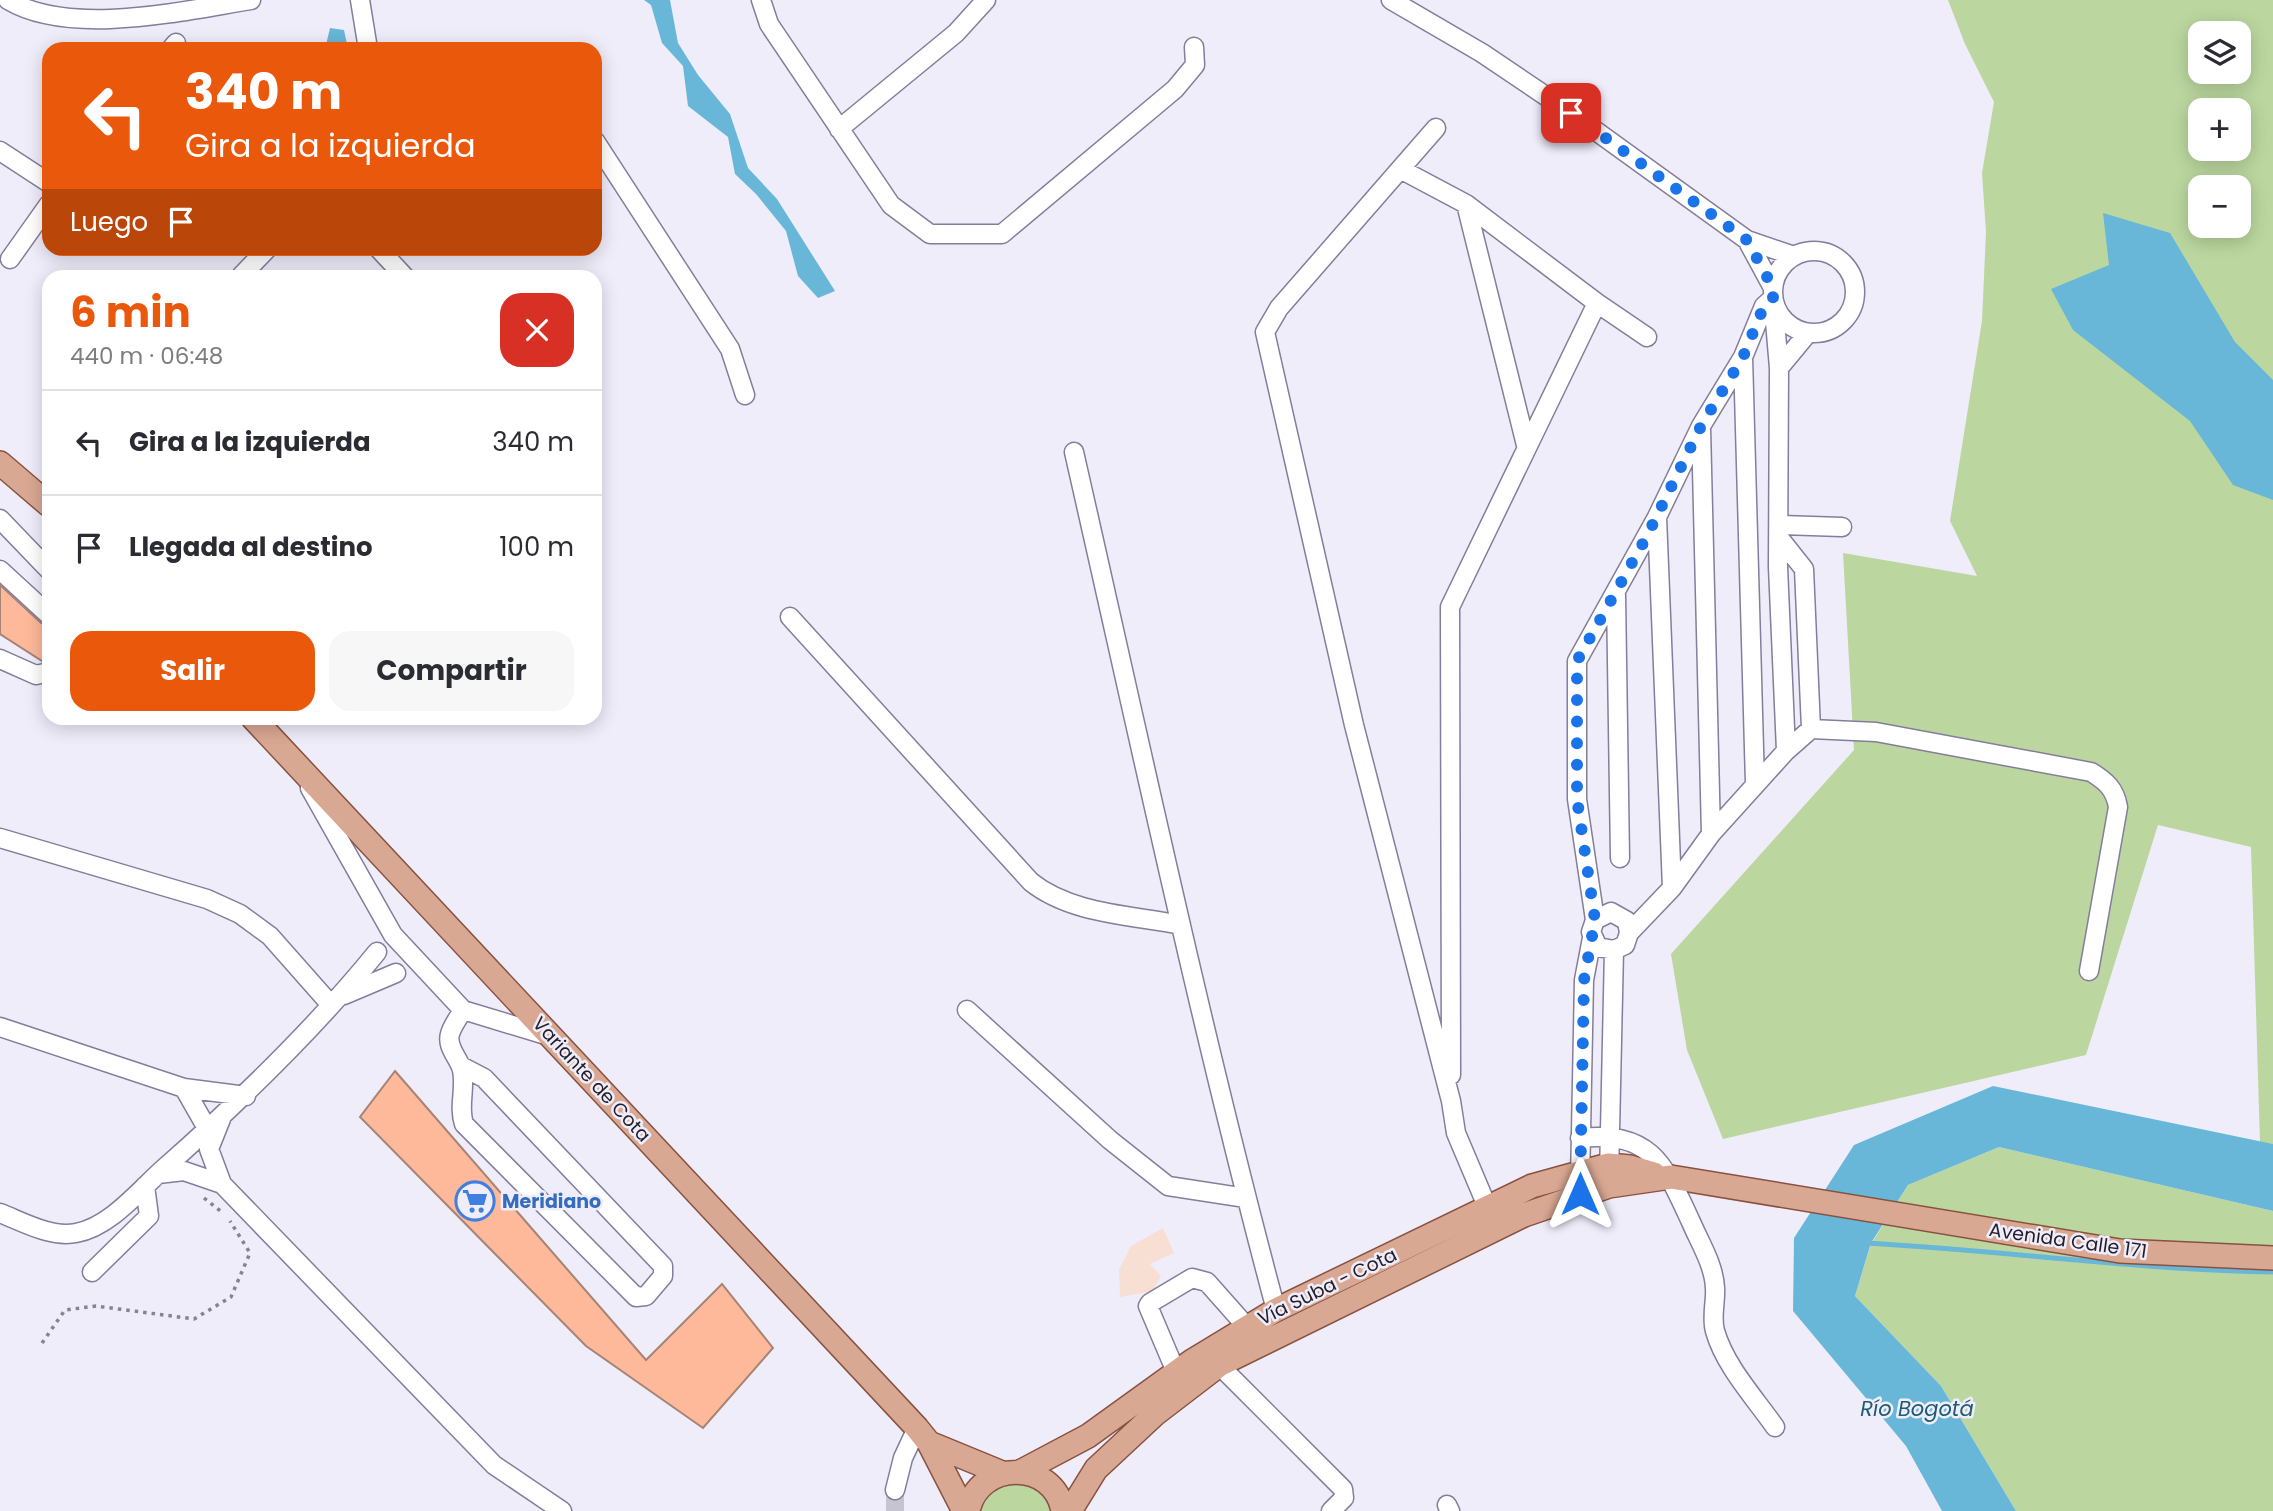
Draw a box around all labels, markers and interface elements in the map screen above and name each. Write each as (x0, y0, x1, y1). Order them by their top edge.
map controls (2188, 21, 2251, 238)
button: layers (2188, 21, 2251, 84)
text: 340 m (185, 58, 342, 126)
icon: left (70, 70, 161, 161)
pin (1541, 83, 1601, 143)
icon: arrive (1552, 94, 1590, 132)
button: + (2188, 98, 2251, 161)
text: Gira a la izquierda (185, 123, 476, 168)
button: − (2188, 175, 2251, 238)
icon: arrive (162, 203, 200, 241)
text: Luego (70, 204, 148, 240)
text: 6 min (70, 283, 191, 342)
button: close (500, 293, 574, 367)
text: 440 m · 06:48 (70, 340, 223, 372)
icon: left (70, 424, 108, 462)
text: Gira a la izquierda (129, 424, 371, 460)
text: 340 m (492, 424, 574, 460)
icon: arrive (70, 529, 108, 567)
text: Llegada al destino (129, 529, 373, 565)
text: 100 m (499, 529, 574, 565)
button: Salir (70, 631, 315, 711)
button: Compartir (329, 631, 574, 711)
street label: Variante de Cota (526, 1011, 657, 1148)
position arrow (1543, 1157, 1617, 1231)
supermarket icon: Meridiano (454, 1180, 496, 1222)
place label: Meridiano (502, 1188, 601, 1215)
street label: Avenida Calle 171 (1987, 1216, 2149, 1265)
street label: Vía Suba - Cota (1253, 1241, 1401, 1332)
water label: Río Bogotá (1860, 1394, 1974, 1423)

